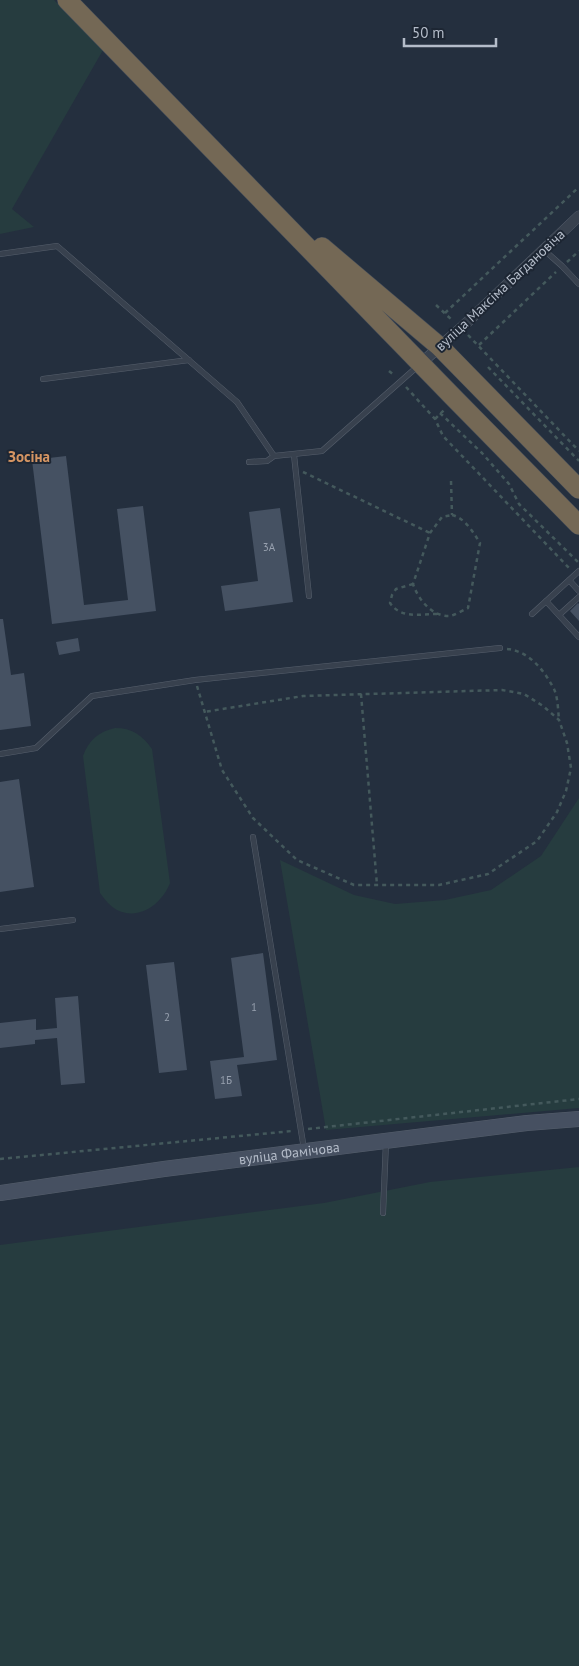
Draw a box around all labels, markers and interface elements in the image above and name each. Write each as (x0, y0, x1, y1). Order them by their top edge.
scale bar (404, 15, 496, 47)
text: 50 m (412, 23, 445, 42)
street label: вуліца Максіма Багдановіча (432, 225, 569, 355)
district label: Зосіна (8, 447, 50, 466)
house number: 3А (263, 540, 276, 554)
house number: 1 (251, 1000, 257, 1014)
house number: 2 (164, 1010, 170, 1024)
house number: 1Б (220, 1073, 232, 1087)
street label: вуліца Фамічова (238, 1138, 341, 1168)

